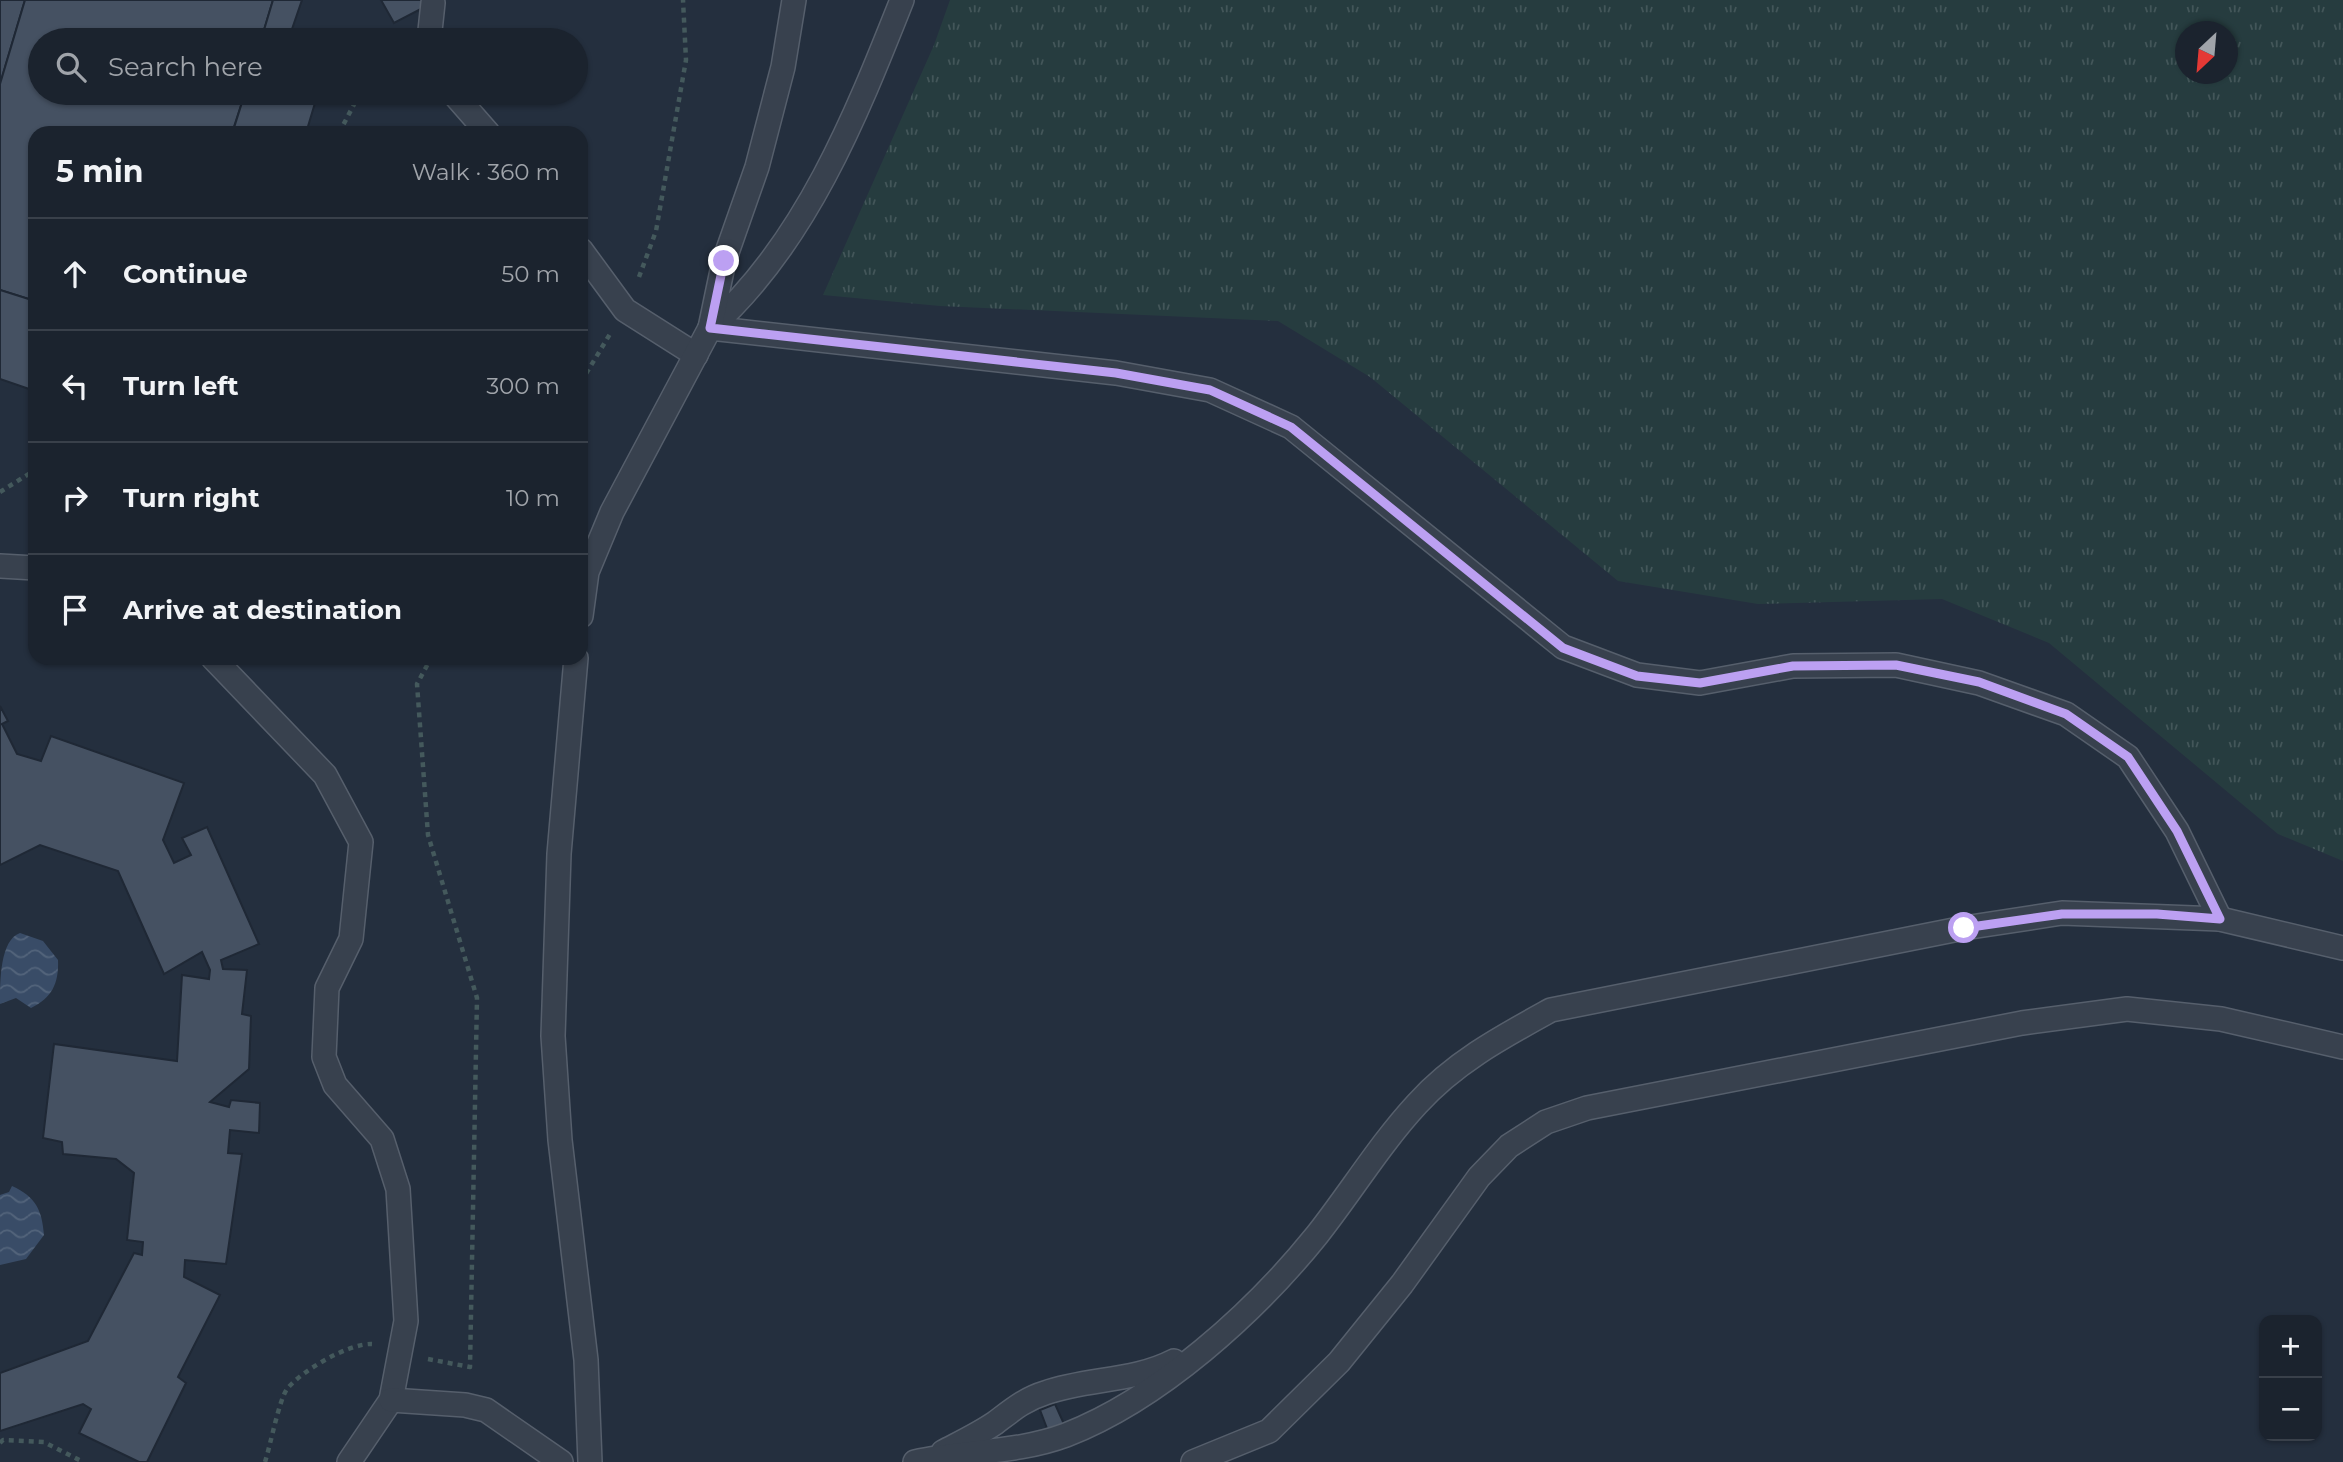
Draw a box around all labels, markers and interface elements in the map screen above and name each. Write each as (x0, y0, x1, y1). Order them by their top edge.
north arrow (2175, 21, 2238, 84)
search box (28, 28, 588, 105)
icon: search (52, 48, 90, 86)
text: Search here (108, 51, 263, 83)
text: 5 min (56, 153, 144, 190)
text: Walk · 360 m (412, 158, 560, 186)
route end (708, 245, 739, 276)
icon: ahead (56, 255, 94, 293)
text: Continue (123, 258, 248, 290)
text: 50 m (501, 260, 560, 288)
icon: left (56, 367, 94, 405)
text: Turn left (123, 370, 239, 402)
text: 300 m (486, 372, 560, 400)
icon: right (56, 479, 94, 517)
text: Turn right (123, 482, 259, 514)
text: 10 m (506, 484, 560, 512)
icon: arrive (56, 591, 94, 629)
text: Arrive at destination (123, 594, 402, 626)
route start (1948, 912, 1979, 943)
map controls (2259, 1315, 2322, 1441)
button: + (2259, 1315, 2322, 1378)
button: − (2259, 1378, 2322, 1441)

